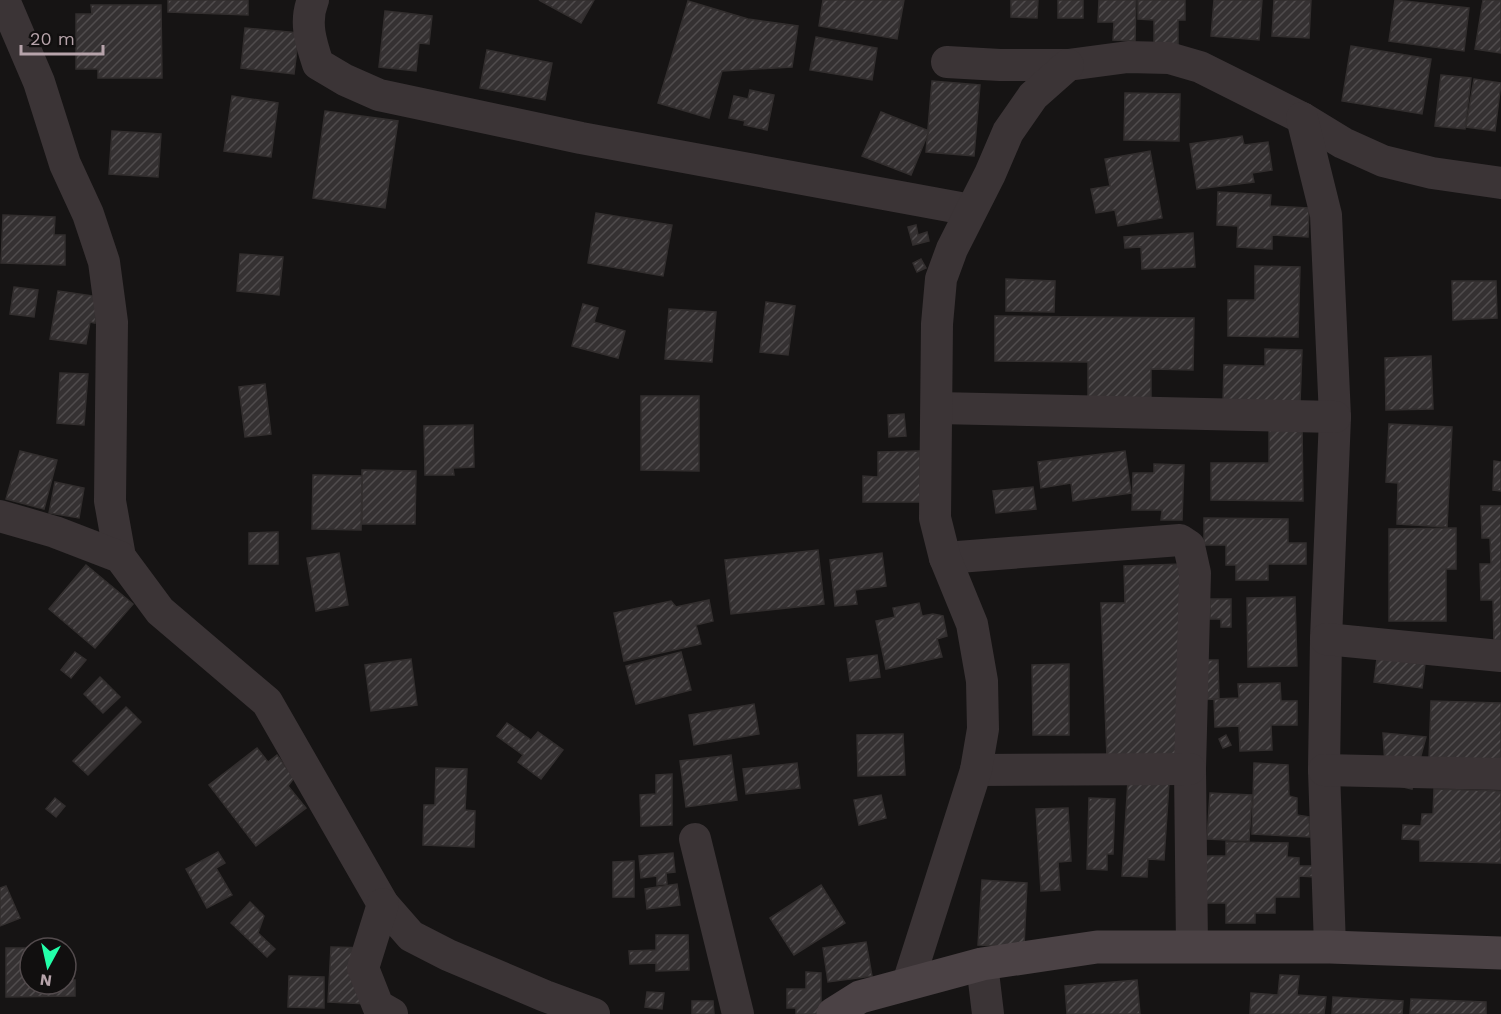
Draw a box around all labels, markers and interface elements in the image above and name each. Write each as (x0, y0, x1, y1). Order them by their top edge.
scale bar (21, 18, 104, 56)
text: 20 m (30, 28, 75, 49)
north arrow (18, 936, 78, 996)
text: N (39, 970, 53, 991)

